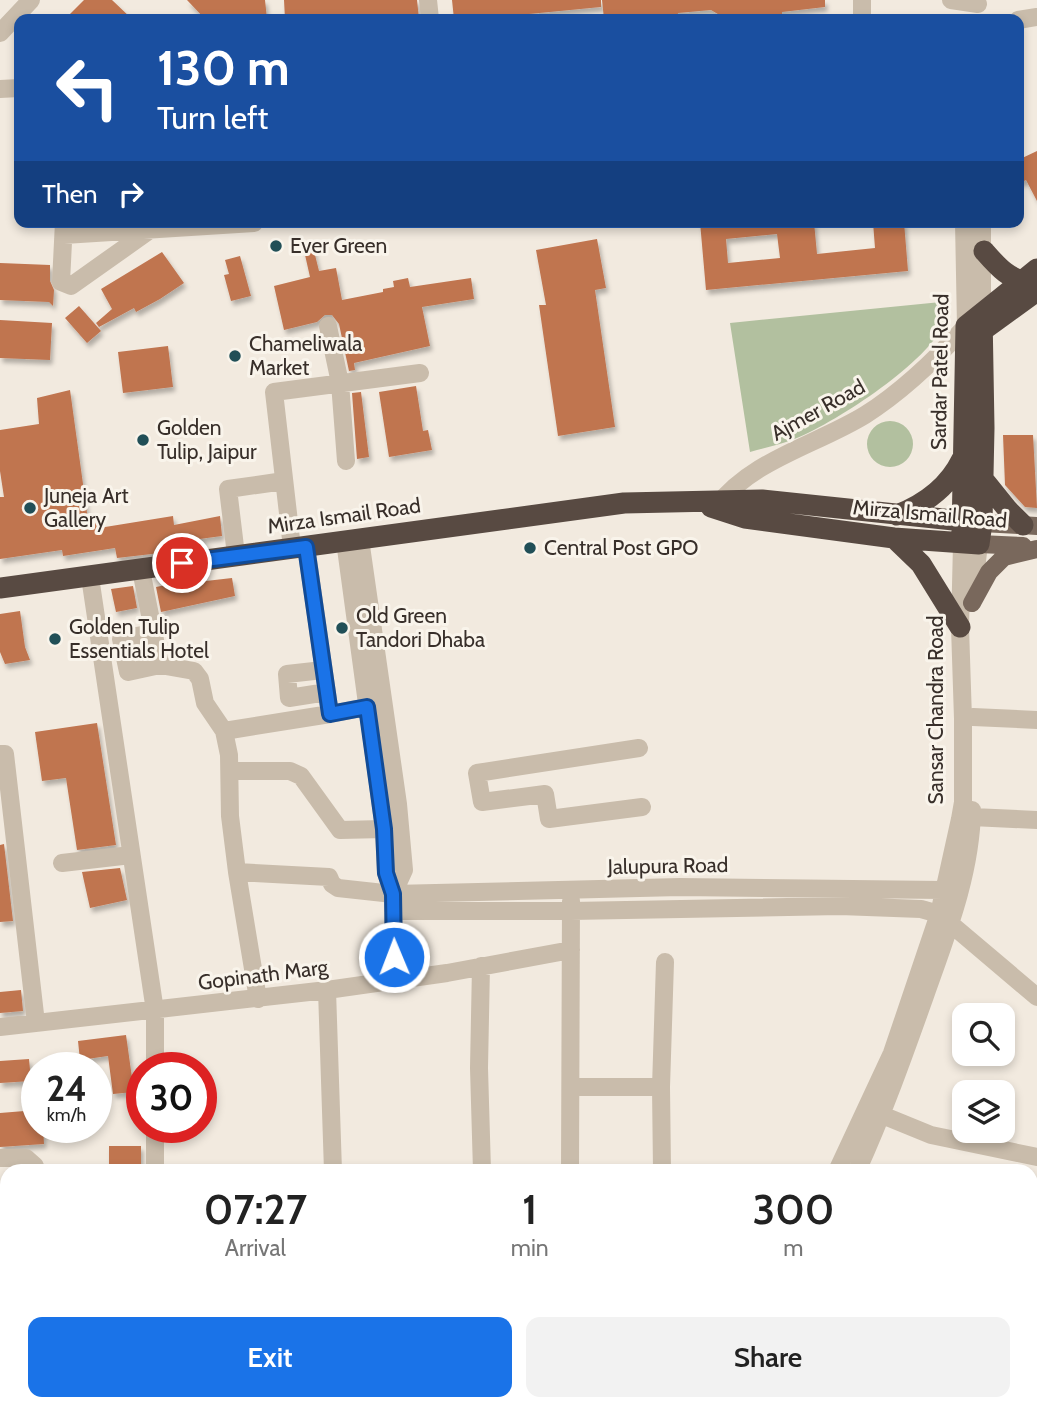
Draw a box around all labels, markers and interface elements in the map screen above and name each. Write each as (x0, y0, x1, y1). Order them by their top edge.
text: 130 m (157, 38, 290, 97)
icon: left (42, 42, 133, 133)
text: Turn left (157, 98, 268, 137)
icon: right (112, 175, 150, 213)
text: Then (42, 178, 98, 210)
place label: Ever Green (290, 233, 387, 258)
marker: Ever Green (268, 238, 284, 254)
street label: Sardar Patel Road (926, 294, 953, 450)
place label: Chameliwala Market (249, 331, 362, 380)
marker: Chameliwala Market (227, 348, 243, 364)
street label: Ajmer Road (766, 374, 870, 446)
place label: Golden Tulip, Jaipur (157, 415, 257, 464)
marker: Golden Tulip, Jaipur (135, 432, 151, 448)
place label: Juneja Art Gallery (43, 483, 129, 532)
street label: Mirza Ismail Road (266, 492, 422, 539)
street label: Mirza Ismail Road (852, 494, 1008, 533)
marker: Juneja Art Gallery (22, 500, 38, 516)
pin (152, 533, 212, 593)
place label: Central Post GPO (544, 535, 698, 560)
marker: Central Post GPO (522, 540, 538, 556)
icon: arrive (163, 544, 201, 582)
place label: Old Green Tandori Dhaba (356, 603, 485, 652)
place label: Golden Tulip Essentials Hotel (69, 614, 209, 663)
street label: Sansar Chandra Road (923, 616, 948, 804)
marker: Old Green Tandori Dhaba (334, 620, 350, 636)
marker: Golden Tulip Essentials Hotel (47, 631, 63, 647)
street label: Jalupura Road (606, 852, 729, 879)
position arrow (357, 920, 431, 994)
street label: Gopinath Marg (197, 954, 330, 995)
map controls (952, 1003, 1015, 1143)
button: search (952, 1003, 1015, 1066)
speed limit sign: 30 (126, 1052, 217, 1143)
text: 24 (46, 1067, 87, 1110)
button: layers (952, 1080, 1015, 1143)
text: km/h (47, 1104, 86, 1126)
text: 07:27 (204, 1183, 307, 1235)
text: 1 (522, 1183, 537, 1235)
text: 300 (753, 1183, 834, 1235)
text: Arrival (225, 1234, 286, 1262)
text: min (511, 1234, 549, 1262)
text: m (783, 1234, 803, 1262)
button: Exit (28, 1317, 512, 1397)
button: Share (526, 1317, 1010, 1397)

